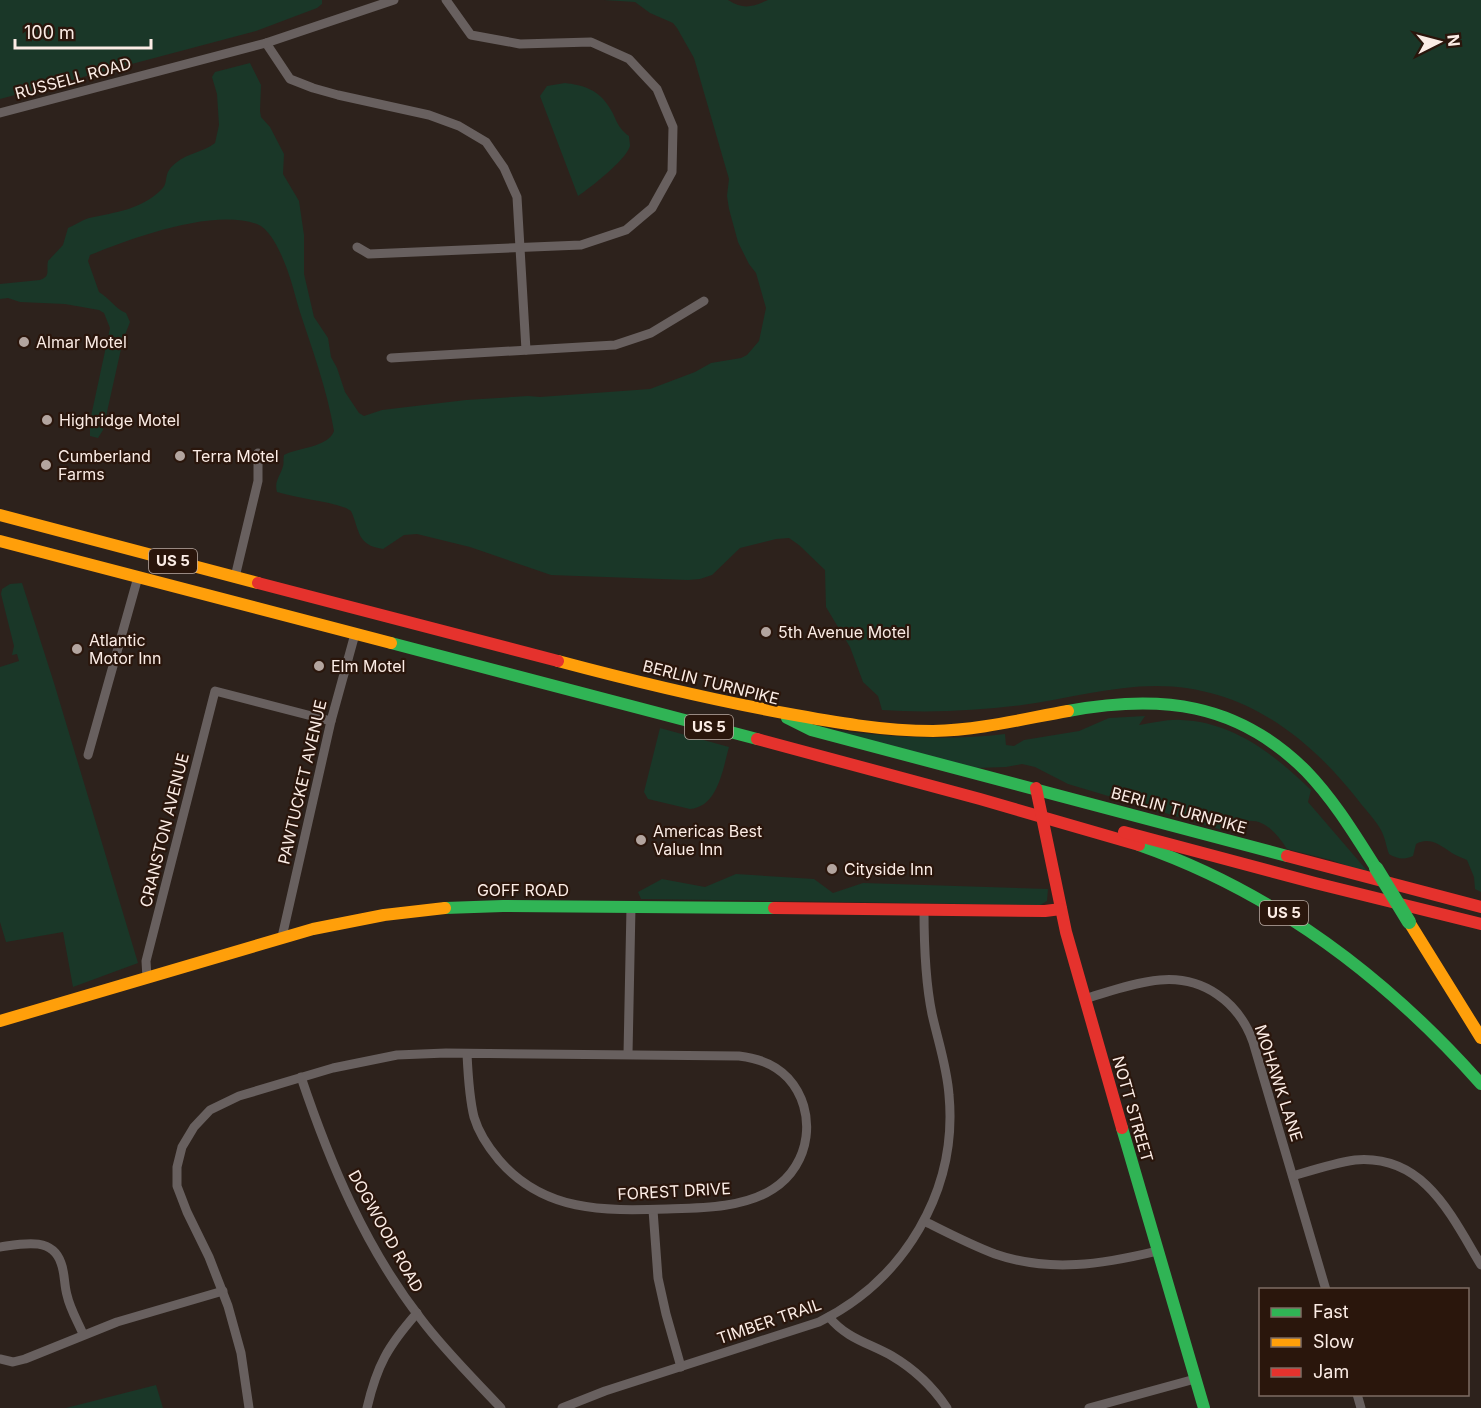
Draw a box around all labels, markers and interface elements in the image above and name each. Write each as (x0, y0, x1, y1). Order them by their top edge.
scale bar (15, 12, 152, 50)
north arrow (1409, 12, 1469, 72)
text: 100 m (24, 22, 75, 43)
text: N (1443, 33, 1465, 48)
street label: RUSSELL ROAD (13, 53, 133, 103)
place label: Almar Motel (36, 332, 127, 352)
marker: Almar Motel (17, 335, 31, 349)
place label: Highridge Motel (59, 410, 180, 430)
marker: Highridge Motel (40, 413, 54, 427)
place label: Cumberland Farms (58, 446, 151, 484)
place label: Terra Motel (192, 446, 279, 466)
marker: Terra Motel (173, 449, 187, 463)
marker: Cumberland Farms (39, 458, 53, 472)
road number: US 5 (149, 549, 197, 573)
place label: 5th Avenue Motel (778, 622, 910, 642)
marker: 5th Avenue Motel (759, 625, 773, 639)
place label: Atlantic Motor Inn (89, 630, 161, 668)
marker: Atlantic Motor Inn (70, 642, 84, 656)
street label: BERLIN TURNPIKE (641, 655, 781, 709)
place label: Elm Motel (331, 656, 405, 676)
marker: Elm Motel (312, 659, 326, 673)
street label: PAWTUCKET AVENUE (273, 698, 331, 866)
road number: US 5 (685, 715, 733, 739)
street label: CRANSTON AVENUE (135, 751, 193, 909)
street label: BERLIN TURNPIKE (1109, 782, 1249, 838)
place label: Americas Best Value Inn (653, 821, 762, 859)
marker: Americas Best Value Inn (634, 833, 648, 847)
place label: Cityside Inn (844, 859, 933, 879)
marker: Cityside Inn (825, 862, 839, 876)
street label: GOFF ROAD (477, 880, 569, 900)
road number: US 5 (1260, 901, 1308, 925)
street label: MOHAWK LANE (1251, 1022, 1307, 1144)
street label: NOTT STREET (1108, 1054, 1158, 1164)
street label: DOGWOOD ROAD (344, 1166, 428, 1296)
street label: FOREST DRIVE (617, 1178, 731, 1204)
legend (1259, 1288, 1469, 1396)
street label: TIMBER TRAIL (714, 1294, 824, 1348)
text: Fast (1313, 1301, 1349, 1322)
text: Slow (1313, 1331, 1354, 1352)
text: Jam (1313, 1361, 1349, 1382)

